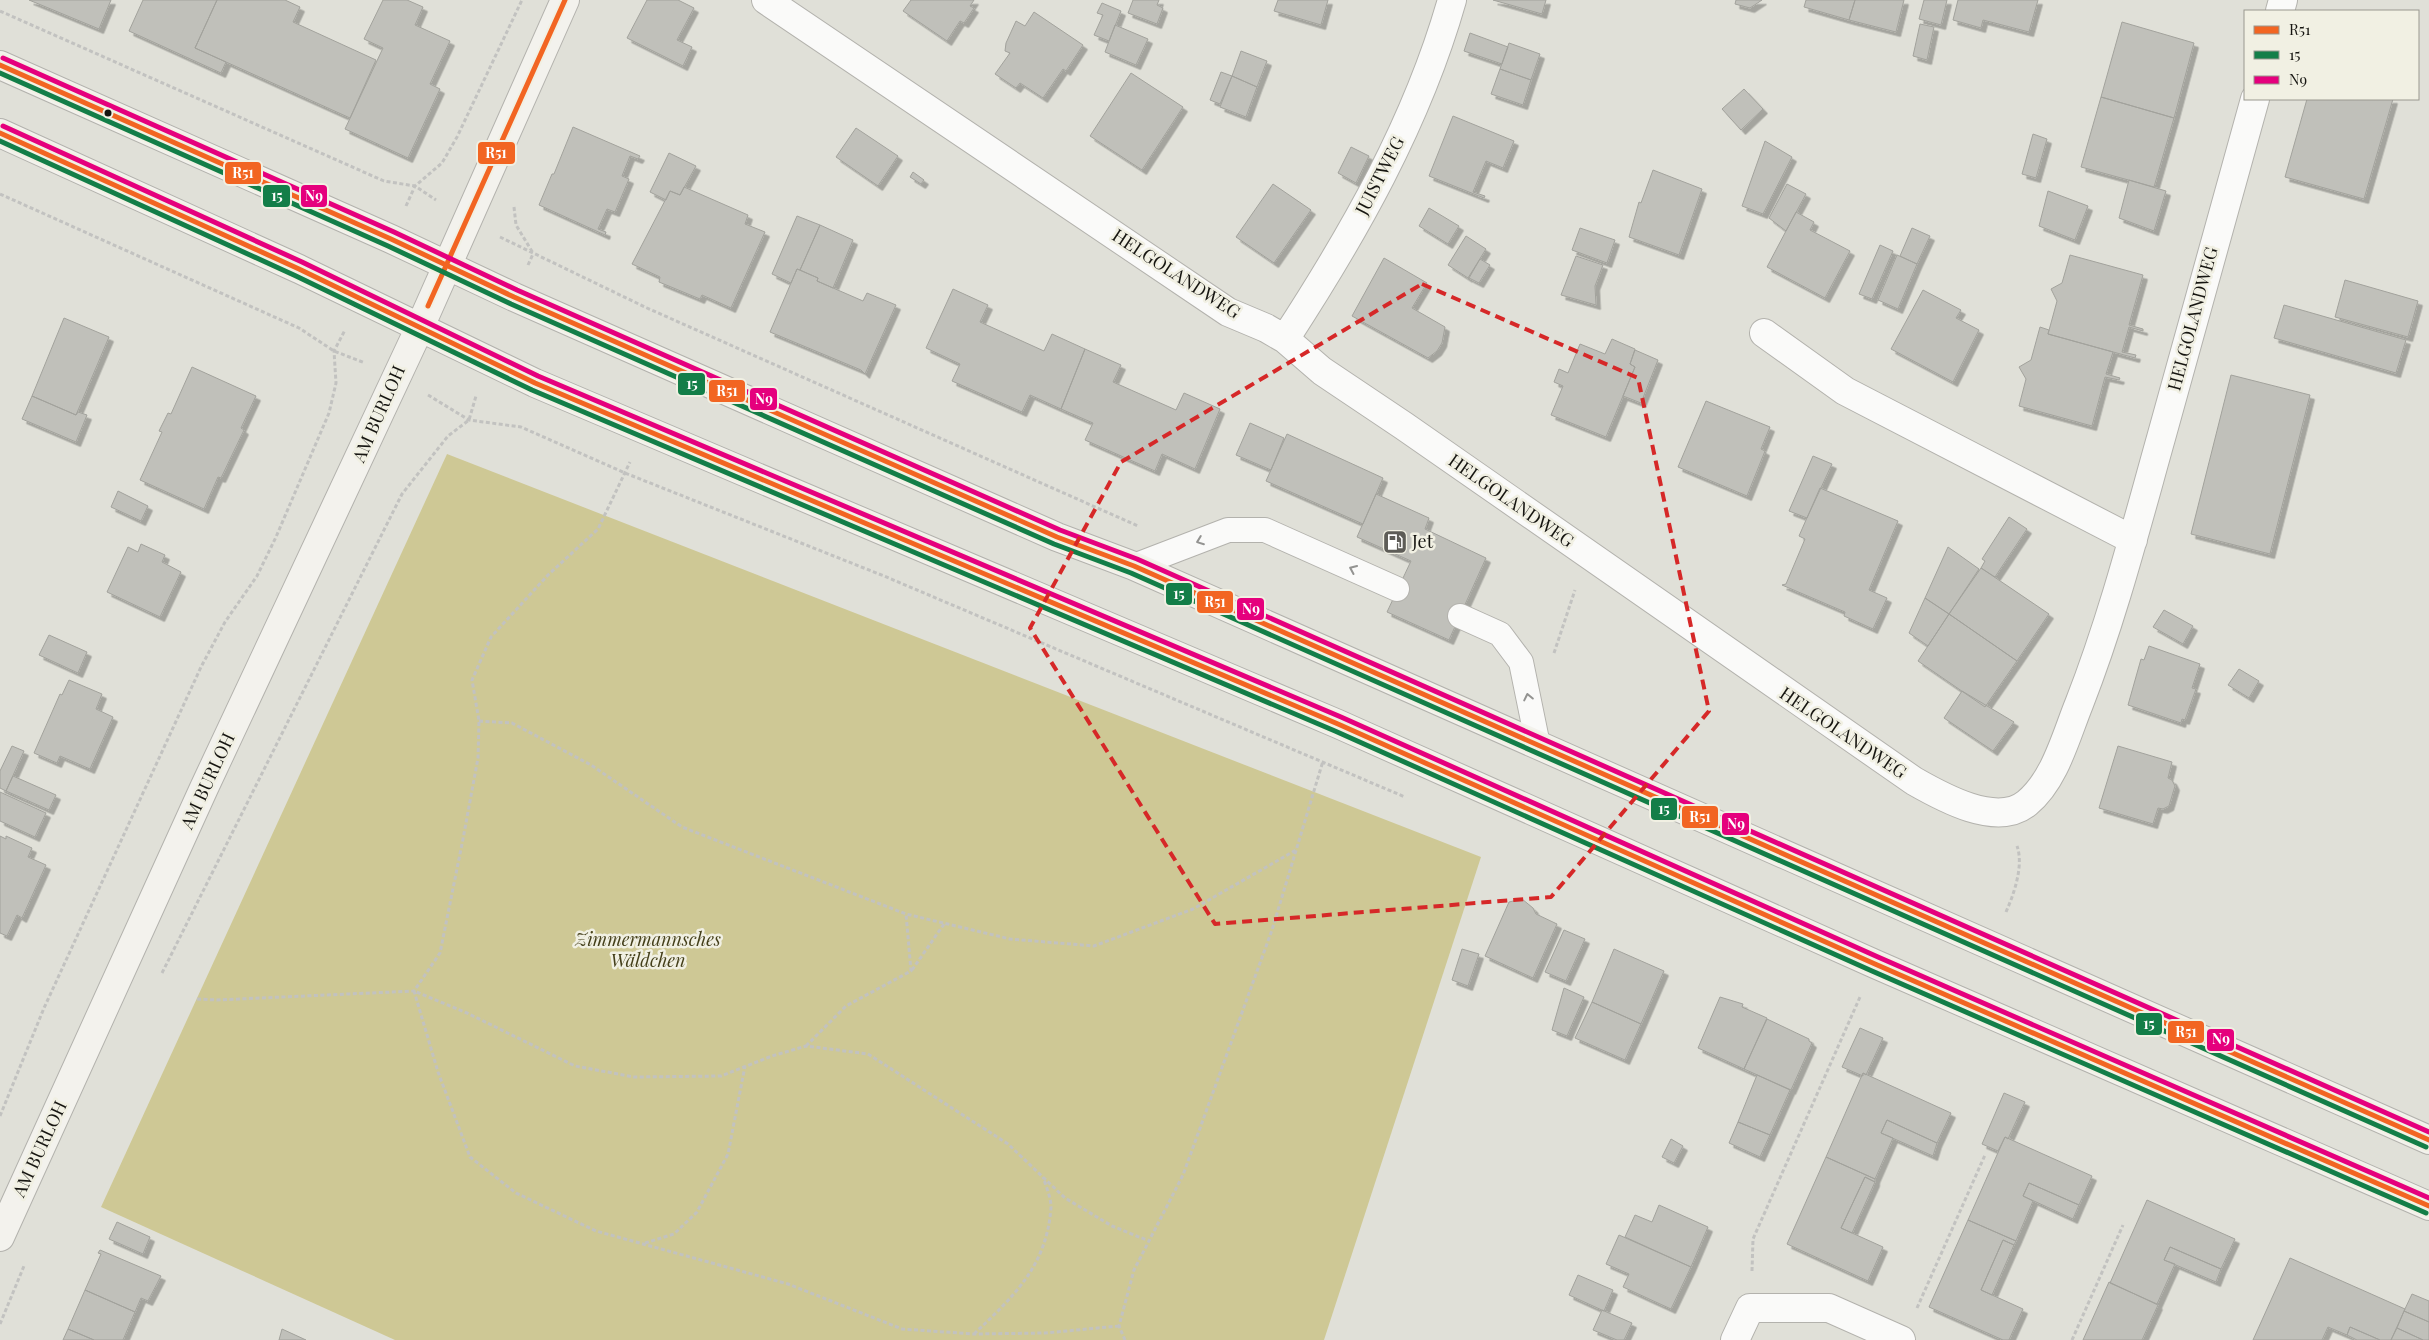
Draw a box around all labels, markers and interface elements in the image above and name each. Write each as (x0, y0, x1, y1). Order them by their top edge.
legend (2244, 10, 2419, 100)
text: R51 (2289, 19, 2311, 39)
text: 15 (2289, 44, 2301, 64)
text: N9 (2289, 69, 2307, 89)
unlabelled marker (103, 108, 113, 118)
street label: JUISTWEG (1349, 132, 1409, 220)
line badge: R51 (477, 141, 516, 165)
text: R51 (485, 143, 507, 162)
line badge: R51 (224, 161, 262, 185)
text: R51 (232, 163, 254, 182)
line badge: 15 (262, 184, 291, 208)
line badge: N9 (300, 184, 328, 208)
text: 15 (271, 186, 283, 205)
text: N9 (305, 186, 323, 205)
street label: HELGOLANDWEG (1108, 223, 1245, 324)
street label: HELGOLANDWEG (2161, 244, 2223, 393)
street label: AM BURLOH (346, 361, 410, 467)
line badge: 15 (677, 372, 706, 396)
text: 15 (686, 374, 698, 393)
line badge: R51 (708, 379, 746, 403)
text: R51 (716, 381, 738, 400)
line badge: N9 (749, 387, 778, 411)
text: N9 (755, 389, 773, 408)
street label: HELGOLANDWEG (1444, 448, 1579, 553)
fuel station icon: Jet (1382, 529, 1408, 555)
place label: Jet (1411, 529, 1434, 553)
one-way arrow (1196, 535, 1205, 545)
one-way arrow (1349, 565, 1358, 576)
line badge: 15 (1165, 582, 1193, 606)
text: 15 (1173, 584, 1185, 603)
line badge: R51 (1196, 590, 1234, 614)
text: R51 (1204, 592, 1226, 611)
line badge: N9 (1236, 597, 1265, 621)
text: N9 (1242, 599, 1260, 618)
street label: HELGOLANDWEG (1776, 681, 1912, 784)
one-way arrow (1523, 692, 1534, 701)
street label: AM BURLOH (174, 729, 240, 833)
line badge: 15 (1650, 797, 1678, 821)
text: 15 (1658, 799, 1670, 818)
line badge: R51 (1681, 805, 1719, 829)
text: R51 (1689, 807, 1711, 826)
line badge: N9 (1721, 812, 1750, 836)
text: N9 (1727, 814, 1745, 833)
park label: Zimmermannsches Wäldchen (574, 927, 721, 972)
line badge: 15 (2135, 1012, 2163, 1036)
text: 15 (2143, 1014, 2155, 1033)
line badge: R51 (2167, 1020, 2205, 1044)
text: R51 (2175, 1022, 2197, 1041)
line badge: N9 (2206, 1028, 2235, 1052)
text: N9 (2212, 1029, 2230, 1048)
street label: AM BURLOH (6, 1097, 72, 1201)

